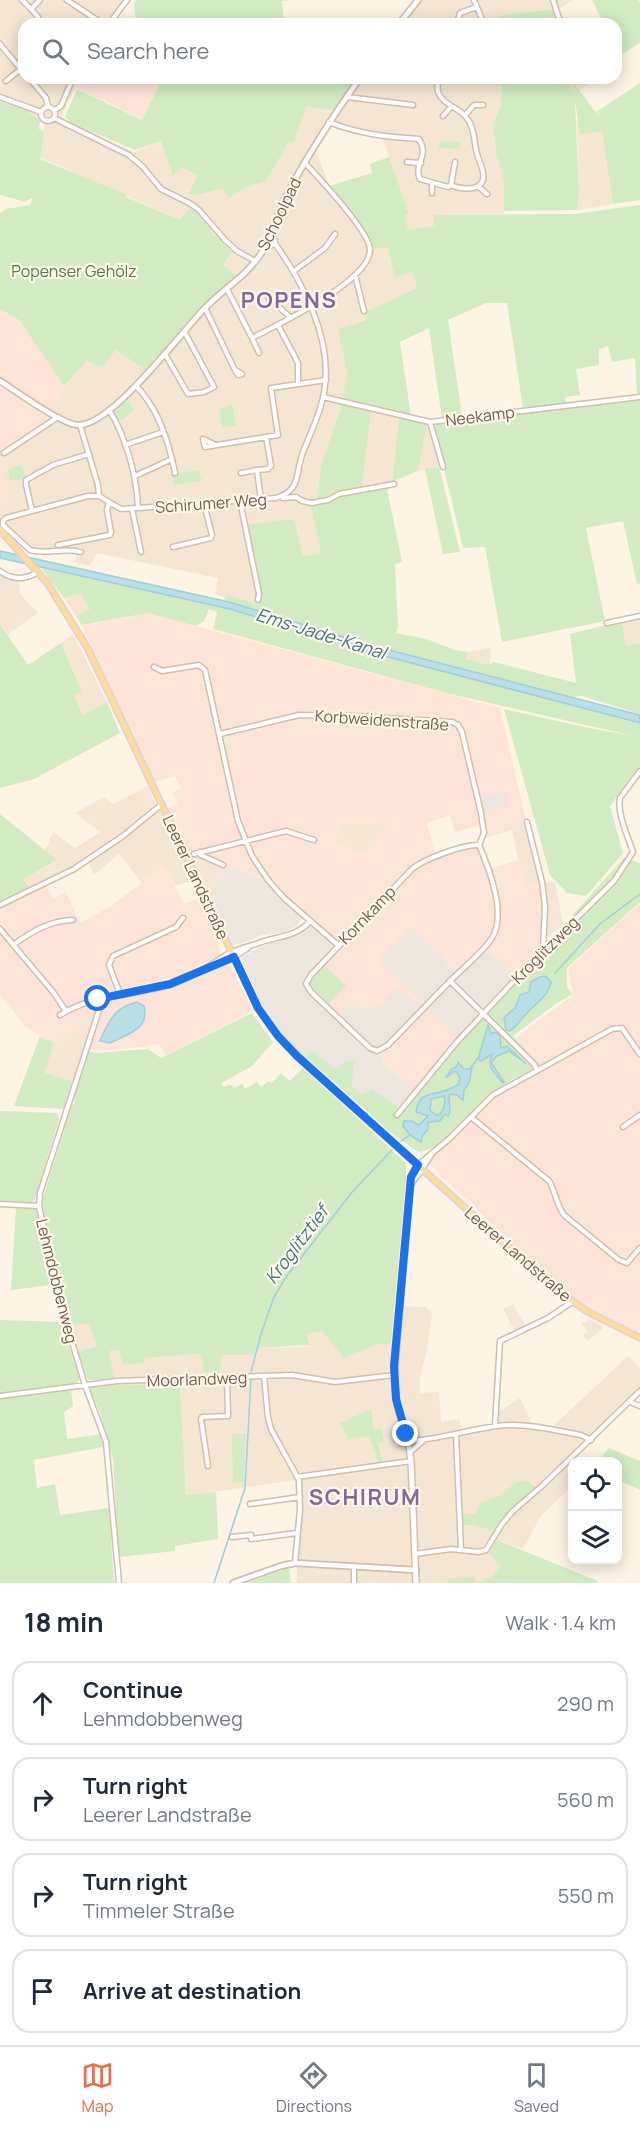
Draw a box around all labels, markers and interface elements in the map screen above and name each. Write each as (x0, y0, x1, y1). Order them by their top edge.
search box (18, 18, 622, 84)
icon: search (39, 35, 72, 68)
text: Search here (87, 36, 209, 66)
street label: Schoolpad (252, 174, 306, 254)
park label: Popenser Gehölz (11, 260, 137, 282)
district label: POPENS (241, 285, 337, 315)
street label: Neekamp (444, 401, 516, 431)
street label: Schirumer Weg (154, 488, 268, 518)
water label: Ems-Jade-Kanal (253, 602, 392, 665)
street label: Korbweidenstraße (314, 704, 450, 736)
street label: Leerer Landstraße (158, 811, 234, 943)
street label: Kornkamp (334, 881, 400, 949)
street label: Kroglitzweg (506, 911, 584, 989)
route start (84, 985, 110, 1011)
water label: Kroglitztief (259, 1198, 336, 1288)
street label: Leerer Landstraße (460, 1201, 576, 1307)
street label: Lehmdobbenweg (31, 1216, 83, 1346)
street label: Moorlandweg (146, 1366, 248, 1392)
route end (392, 1420, 418, 1446)
map controls (568, 1457, 622, 1565)
button: locate (568, 1457, 622, 1511)
district label: SCHIRUM (309, 1482, 421, 1512)
button: layers (568, 1511, 622, 1565)
text: 18 min (24, 1604, 103, 1640)
text: Walk · 1.4 km (505, 1609, 616, 1636)
text: Continue (83, 1675, 183, 1705)
icon: ahead (26, 1687, 59, 1720)
text: 290 m (557, 1690, 614, 1717)
text: Lehmdobbenweg (83, 1705, 243, 1732)
text: Turn right (83, 1771, 188, 1801)
icon: right (26, 1783, 59, 1816)
text: 560 m (557, 1786, 614, 1813)
text: Leerer Landstraße (83, 1801, 252, 1828)
text: Turn right (83, 1867, 188, 1897)
icon: right (26, 1879, 59, 1912)
text: 550 m (558, 1882, 614, 1909)
text: Timmeler Straße (83, 1897, 235, 1924)
icon: arrive (26, 1975, 59, 2008)
text: Arrive at destination (83, 1976, 301, 2006)
tab: Map (81, 2059, 114, 2117)
tab: Directions (276, 2059, 352, 2117)
tab: Saved (514, 2059, 559, 2117)

